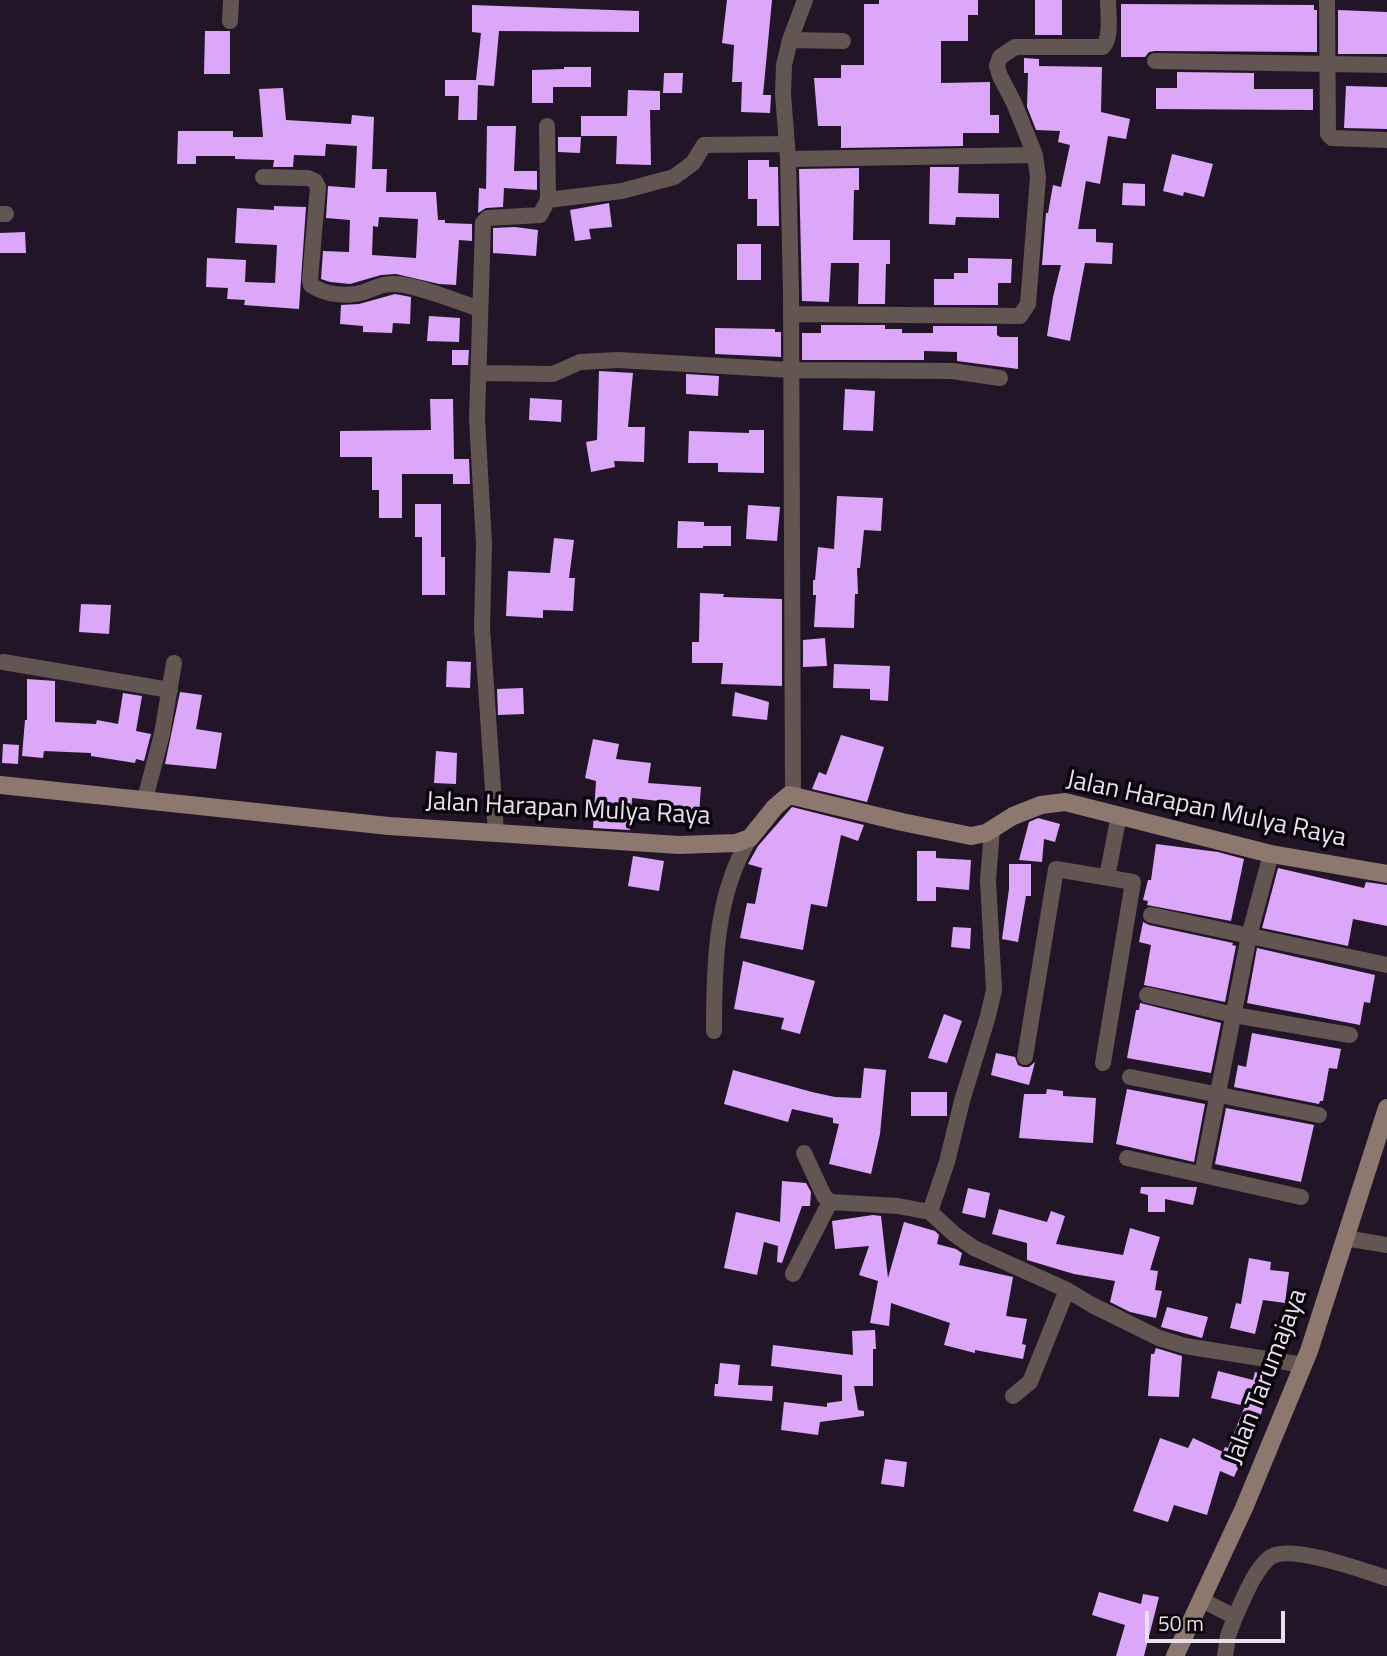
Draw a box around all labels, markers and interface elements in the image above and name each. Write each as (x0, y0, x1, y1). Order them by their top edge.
street label: Jalan Harapan Mulya Raya (1063, 765, 1349, 855)
street label: Jalan Harapan Mulya Raya (425, 787, 711, 833)
street label: Jalan Tarumajaya (1219, 1285, 1315, 1469)
scale bar (1149, 1596, 1289, 1640)
text: 50 m (1158, 1607, 1204, 1639)

